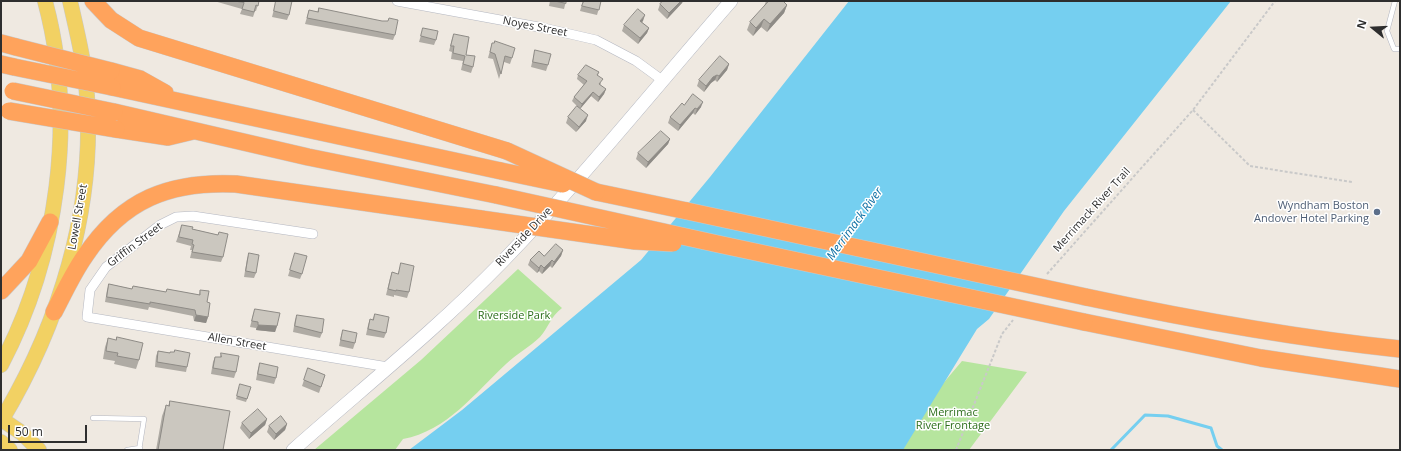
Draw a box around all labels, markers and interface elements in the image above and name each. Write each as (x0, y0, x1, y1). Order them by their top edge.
north arrow (1353, 8, 1393, 48)
street label: Noyes Street (502, 14, 568, 40)
text: N (1353, 18, 1370, 31)
street label: Merrimack River Trail (1051, 165, 1133, 255)
street label: Lowell Street (66, 183, 90, 251)
water label: Merrimack River (824, 185, 886, 263)
place label: Wyndham Boston Andover Hotel Parking (1254, 199, 1369, 225)
street label: Riverside Drive (493, 205, 555, 269)
marker: Wyndham Boston Andover Hotel Parking (1372, 207, 1382, 217)
street label: Griffin Street (105, 220, 165, 270)
park label: Riverside Park (478, 309, 550, 323)
street label: Allen Street (207, 330, 267, 354)
park label: Merrimac River Frontage (916, 406, 990, 432)
scale bar (10, 417, 89, 443)
text: 50 m (15, 423, 43, 440)

